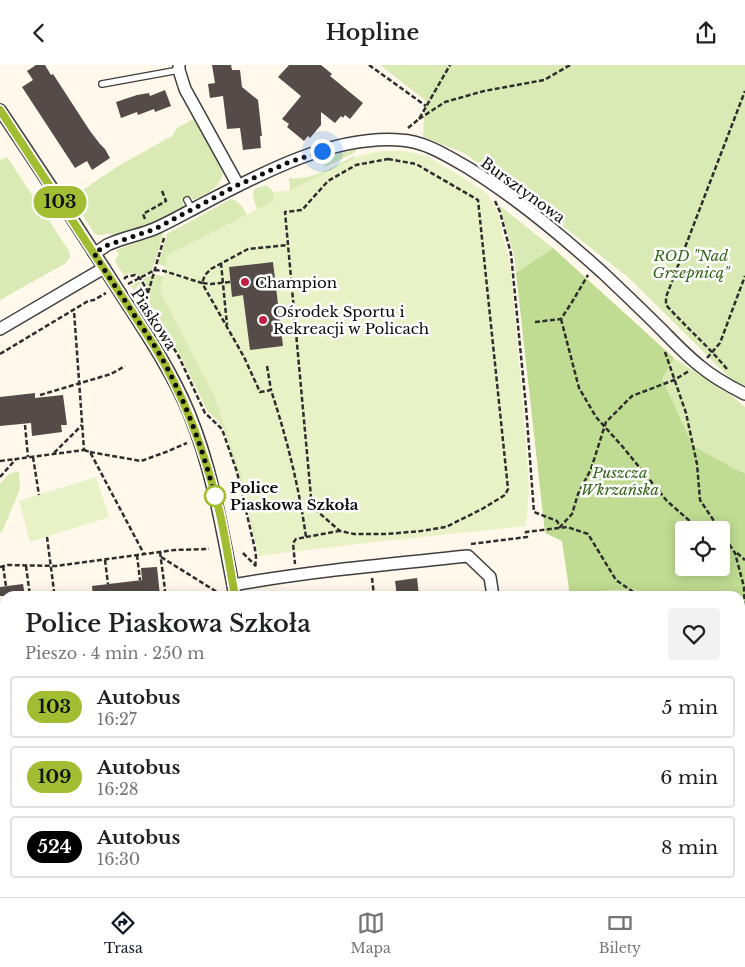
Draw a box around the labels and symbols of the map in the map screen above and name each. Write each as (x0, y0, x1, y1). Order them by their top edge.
your location (310, 139, 335, 164)
street label: Bursztynowa (477, 153, 570, 227)
line badge: 103 (31, 186, 89, 218)
park label: ROD "Nad Grzepnicą" (653, 246, 731, 282)
place label: Champion (255, 273, 337, 292)
marker: Champion (239, 276, 251, 288)
street label: Piaskowa (127, 285, 181, 354)
place label: Ośrodek Sportu i Rekreacji w Policach (273, 302, 429, 338)
marker: Ośrodek Sportu i Rekreacji w Policach (257, 314, 269, 326)
park label: Puszcza Wkrzańska (581, 463, 659, 499)
place label: Police Piaskowa Szkoła (230, 478, 359, 514)
marker: Police Piaskowa Szkoła (204, 485, 226, 507)

